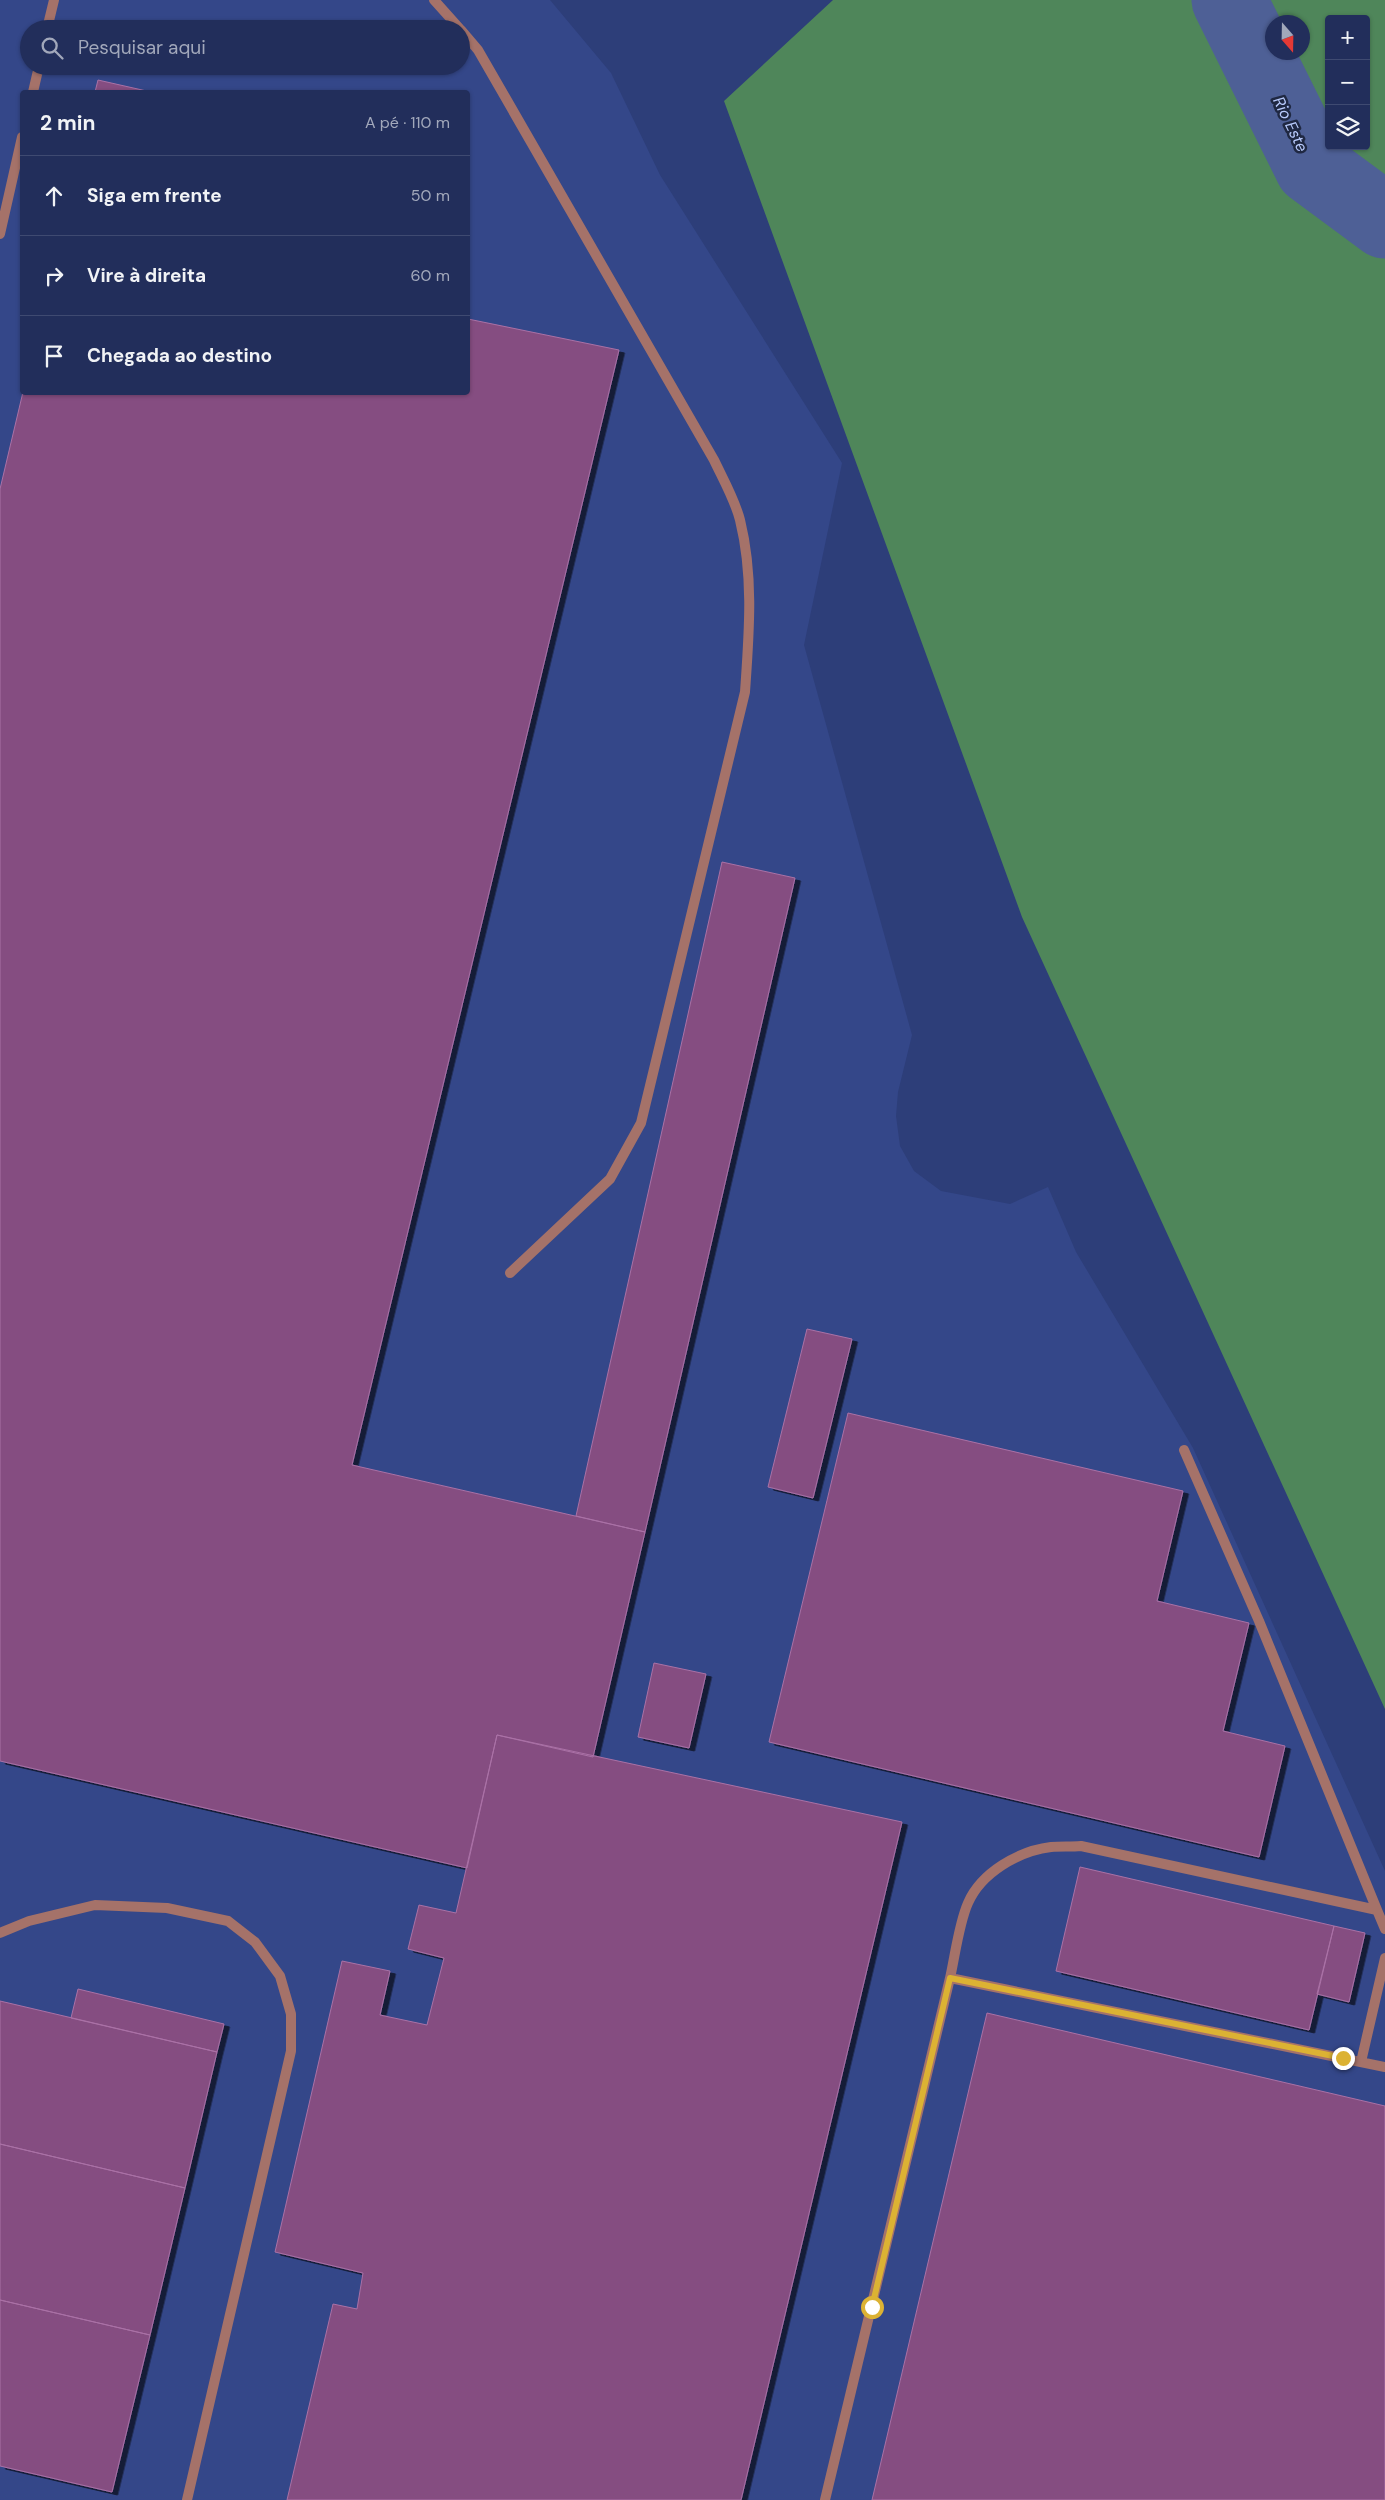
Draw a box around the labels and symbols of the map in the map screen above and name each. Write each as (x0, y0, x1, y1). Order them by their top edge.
north arrow (1265, 15, 1310, 60)
water label: Rio Este (1268, 93, 1313, 155)
route end (1332, 2047, 1355, 2070)
route start (861, 2296, 884, 2319)

